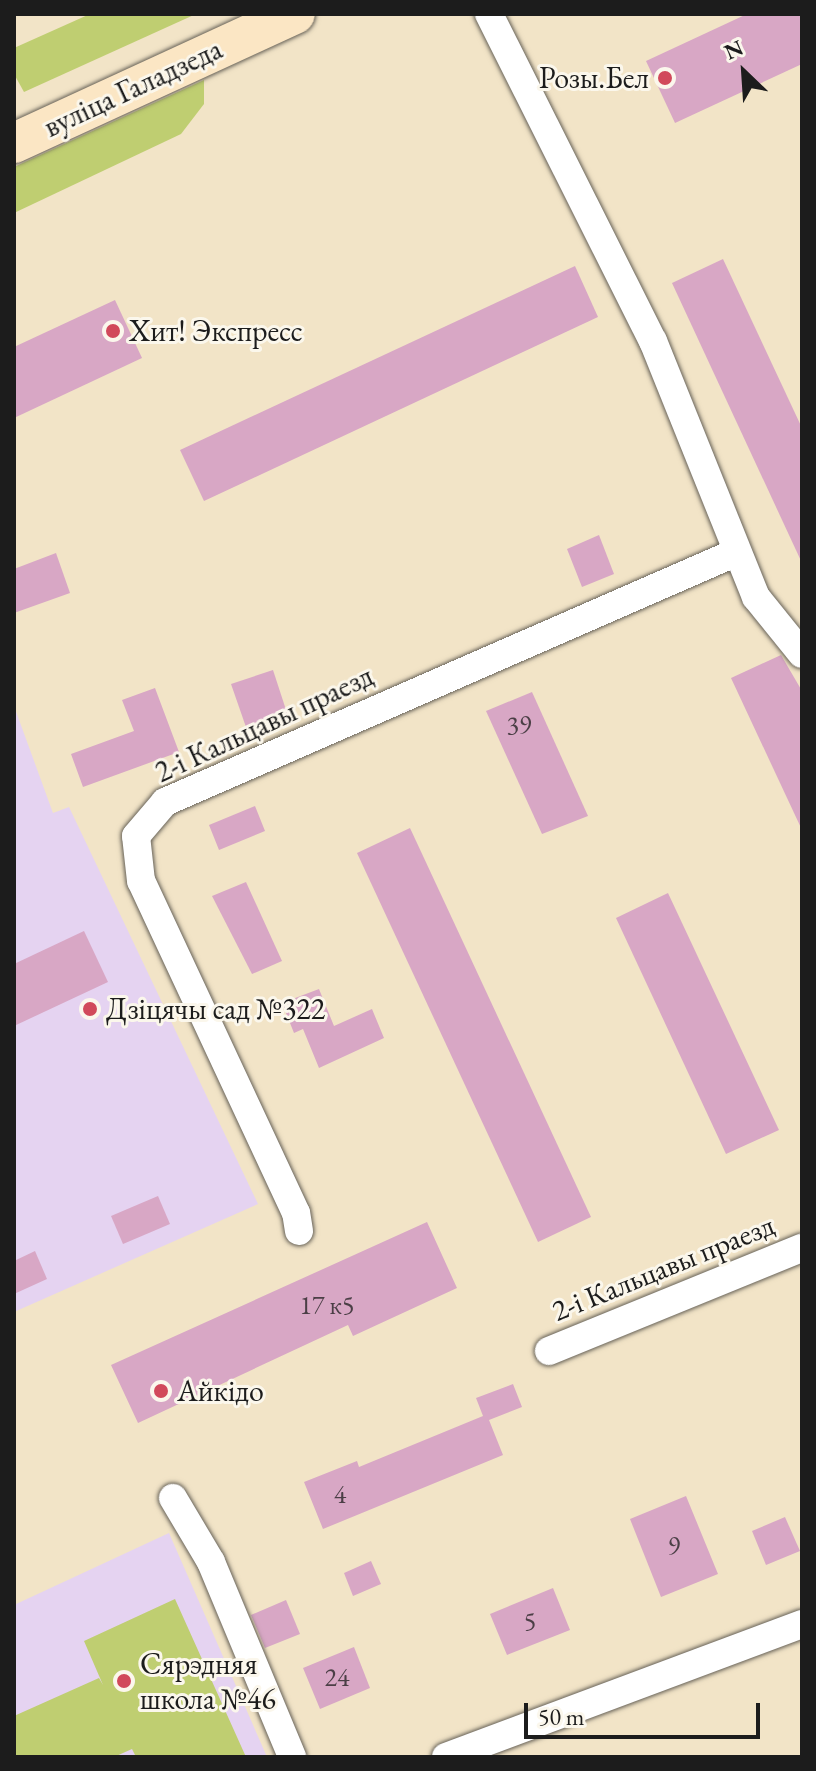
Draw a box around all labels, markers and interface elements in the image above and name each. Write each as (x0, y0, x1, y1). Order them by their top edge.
street label: вуліца Галадзеда (38, 31, 228, 145)
north arrow (704, 32, 784, 112)
text: N (719, 33, 748, 67)
place label: Розы.Бел (539, 60, 649, 96)
marker: Розы.Бел (656, 69, 674, 87)
place label: Хит! Экспресс (129, 313, 303, 349)
marker: Хит! Экспресс (104, 322, 122, 340)
street label: 2-і Кальцавы праезд (149, 658, 379, 790)
house number: 39 (507, 710, 531, 742)
place label: Дзіцячы сад №322 (106, 991, 325, 1027)
marker: Дзіцячы сад №322 (81, 1000, 99, 1018)
street label: 2-і Кальцавы праезд (547, 1207, 779, 1329)
house number: 17 к5 (299, 1290, 355, 1322)
place label: Айкідо (177, 1373, 264, 1409)
marker: Айкідо (152, 1382, 170, 1400)
house number: 4 (334, 1479, 346, 1511)
house number: 9 (668, 1531, 680, 1563)
house number: 5 (524, 1606, 536, 1638)
place label: Сярэдняя школа №46 (140, 1646, 276, 1716)
house number: 24 (325, 1662, 349, 1694)
marker: Сярэдняя школа №46 (115, 1672, 133, 1690)
scale bar (528, 1687, 764, 1737)
text: 50 m (538, 1701, 585, 1732)

